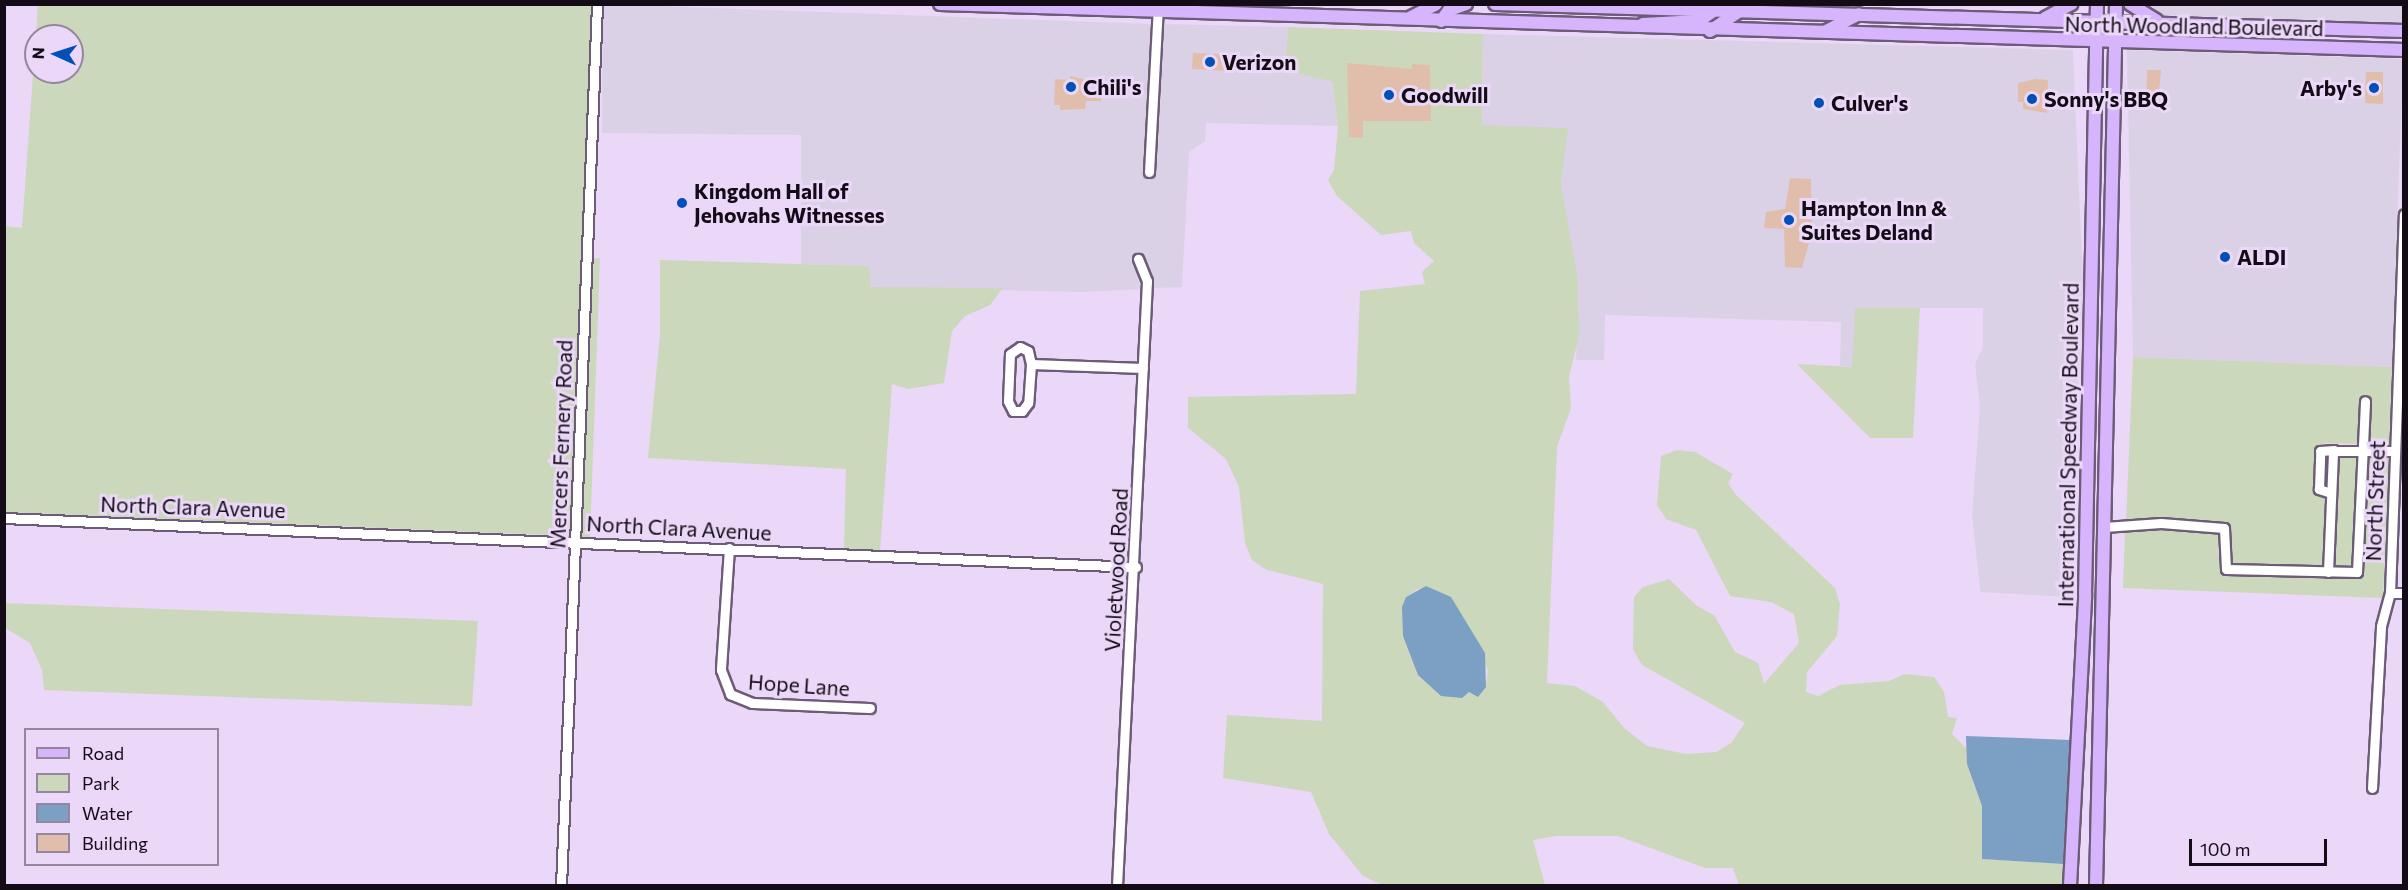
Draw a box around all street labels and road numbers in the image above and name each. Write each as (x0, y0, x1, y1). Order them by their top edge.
street label: North Woodland Boulevard (2064, 11, 2324, 41)
street label: International Speedway Boulevard (2053, 282, 2083, 608)
street label: Mercers Fernery Road (545, 339, 577, 549)
street label: North Street (2360, 440, 2390, 562)
street label: Violetwood Road (1099, 487, 1133, 653)
street label: North Clara Avenue (100, 491, 286, 523)
street label: North Clara Avenue (586, 511, 772, 545)
street label: Hope Lane (747, 669, 851, 701)

